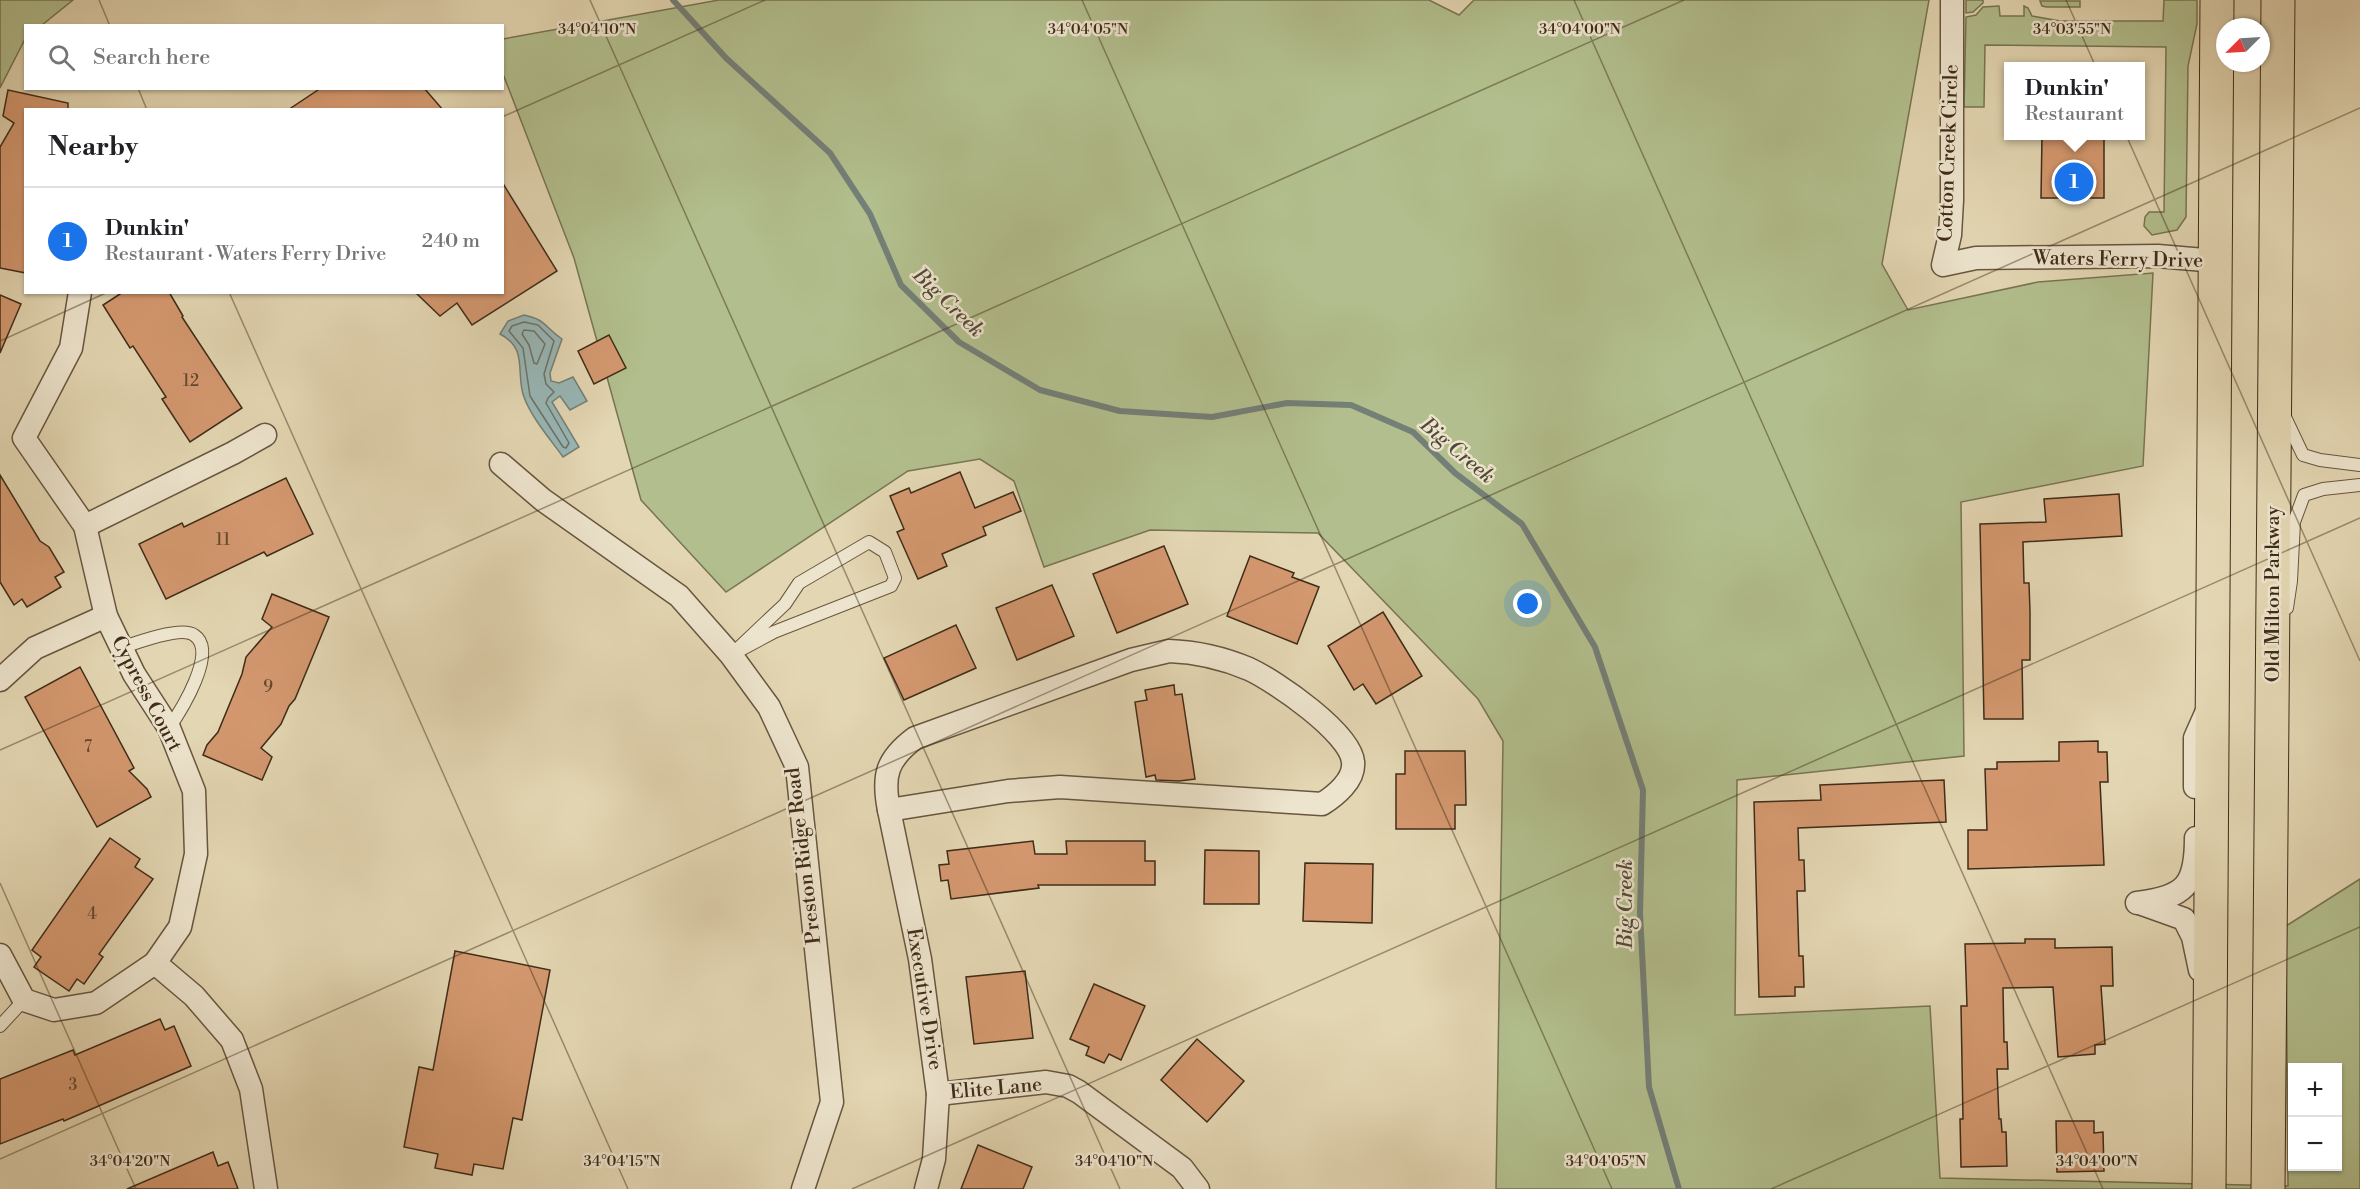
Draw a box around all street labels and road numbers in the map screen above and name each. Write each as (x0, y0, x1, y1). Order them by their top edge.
street label: Cotton Creek Circle (1933, 64, 1965, 242)
street label: Waters Ferry Drive (2031, 246, 2204, 274)
street label: Old Milton Parkway (2261, 505, 2286, 682)
street label: Cypress Court (105, 632, 187, 756)
street label: Preston Ridge Road (781, 766, 827, 946)
street label: Executive Drive (900, 926, 948, 1072)
street label: Elite Lane (949, 1073, 1043, 1105)

